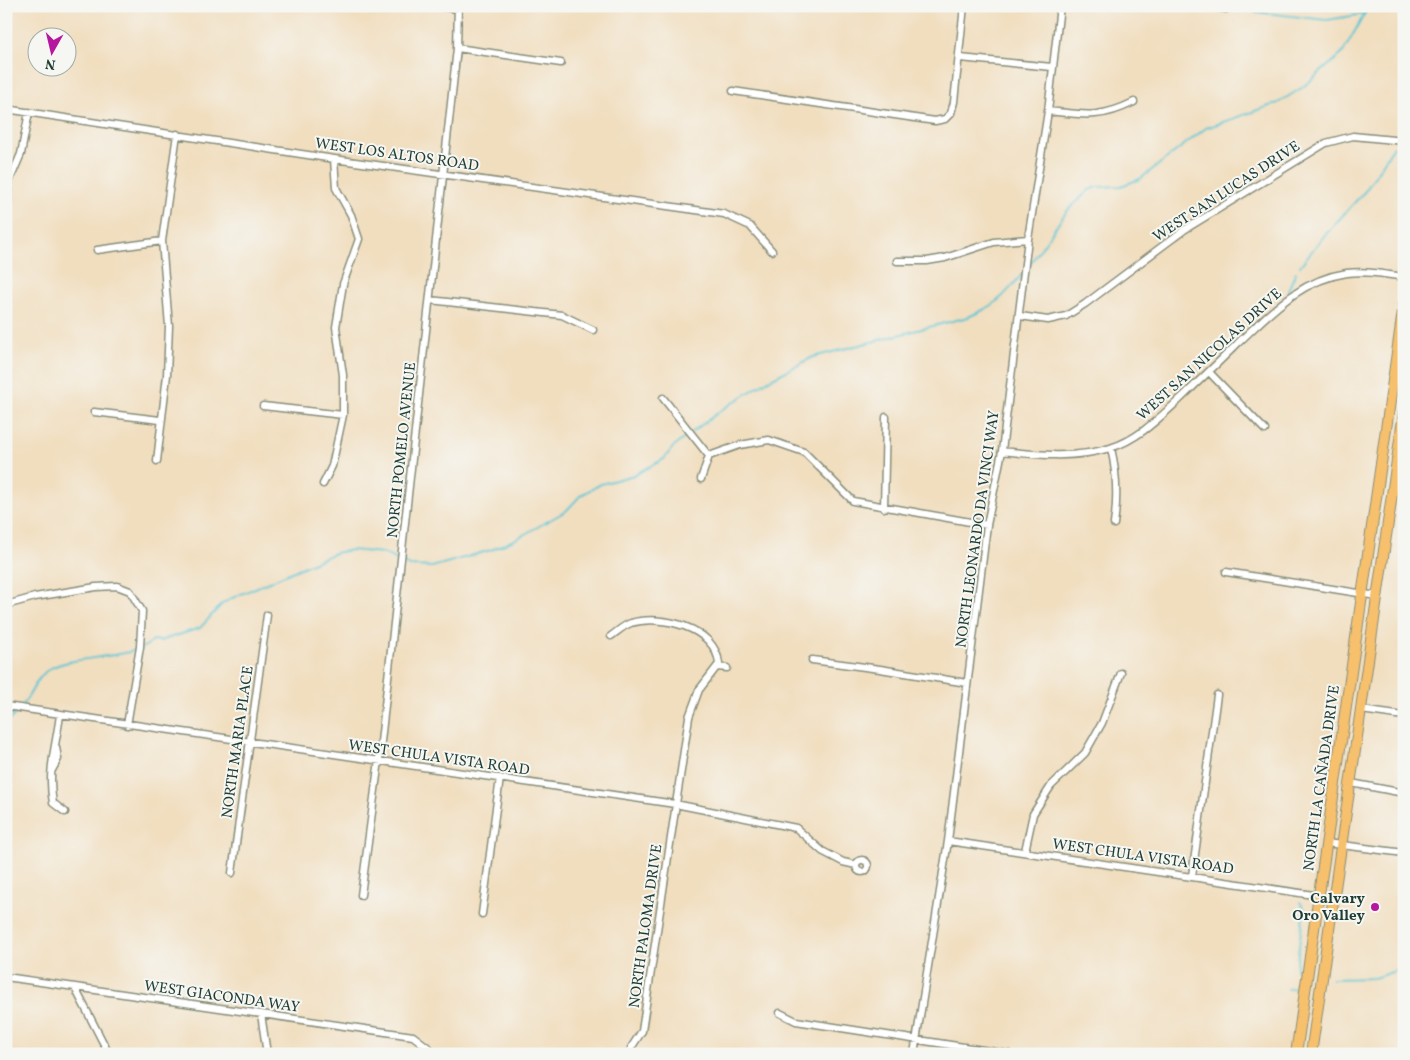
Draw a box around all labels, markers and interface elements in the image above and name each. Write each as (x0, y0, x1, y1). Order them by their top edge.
north arrow (28, 28, 78, 78)
text: N (44, 53, 57, 74)
street label: WEST LOS ALTOS ROAD (313, 134, 480, 177)
street label: WEST SAN LUCAS DRIVE (1149, 137, 1305, 248)
street label: WEST SAN NICOLAS DRIVE (1133, 284, 1287, 426)
street label: NORTH POMELO AVENUE (383, 361, 422, 539)
street label: NORTH LEONARDO DA VINCI WAY (951, 409, 1006, 649)
street label: NORTH MARIA PLACE (217, 665, 260, 820)
street label: NORTH LA CAÑADA DRIVE (1299, 684, 1346, 872)
street label: WEST CHULA VISTA ROAD (347, 735, 531, 782)
street label: WEST CHULA VISTA ROAD (1051, 834, 1235, 881)
street label: NORTH PALOMA DRIVE (625, 843, 668, 1009)
place label: Calvary Oro Valley (1292, 889, 1366, 927)
marker: Calvary Oro Valley (1369, 901, 1381, 913)
street label: WEST GIACONDA WAY (142, 976, 302, 1019)

